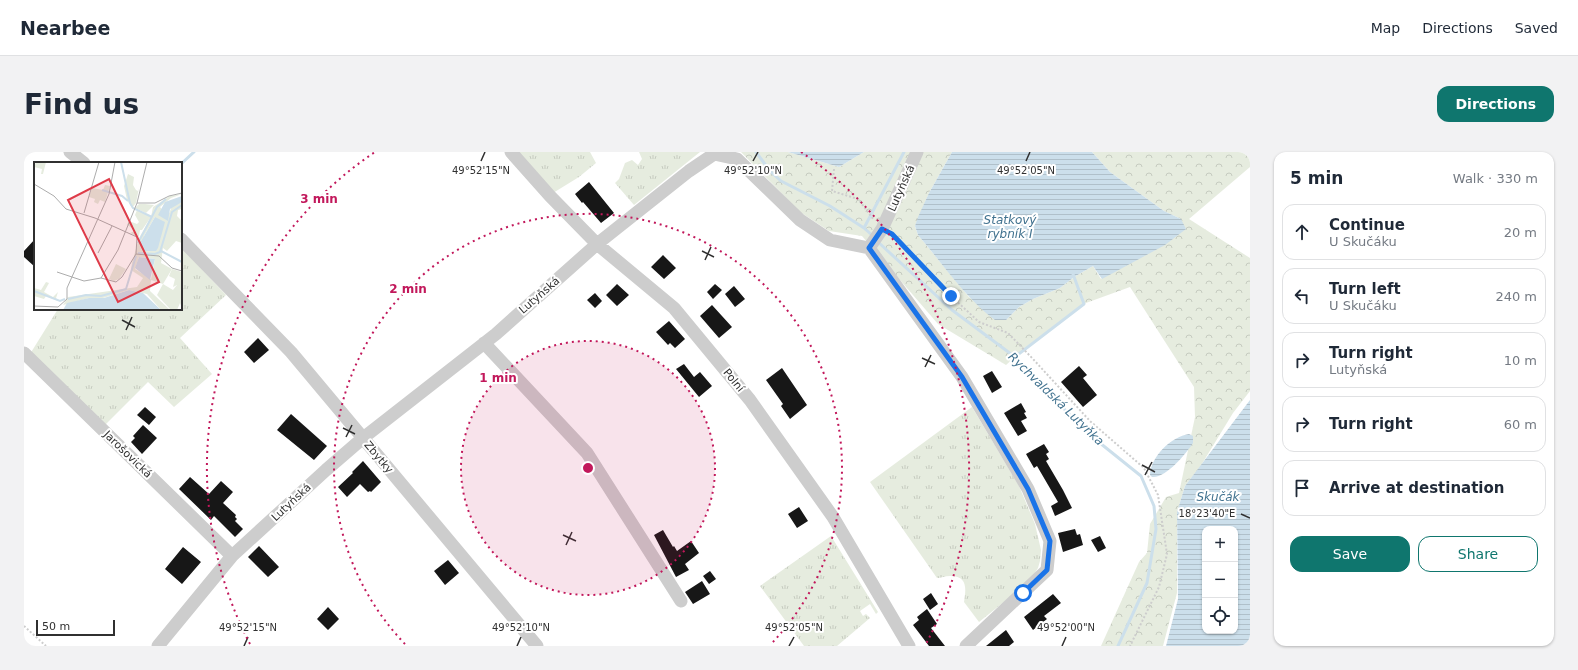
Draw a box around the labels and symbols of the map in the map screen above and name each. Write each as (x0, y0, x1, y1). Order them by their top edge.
inset map (34, 162, 182, 310)
street label: Lutyňská (885, 163, 917, 213)
text: 49°52'15"N (452, 165, 510, 176)
text: 49°52'10"N (724, 165, 782, 176)
text: 49°52'05"N (997, 165, 1055, 176)
text: 3 min (300, 192, 338, 206)
water label: Statkový rybník I (984, 213, 1037, 241)
street label: Lutyňská (516, 274, 562, 316)
text: 2 min (389, 282, 427, 296)
route end (942, 287, 960, 305)
water label: Rychvaldská Lutyňka (1005, 350, 1107, 448)
street label: Polní (720, 366, 747, 395)
text: 1 min (479, 371, 517, 385)
street label: Jarošovická (100, 427, 154, 481)
street label: Zbytky (361, 439, 396, 476)
centre of rings (581, 461, 595, 475)
street label: Lutyňská (269, 481, 314, 524)
water label: Skučák (1196, 490, 1241, 504)
text: 18°23'40"E (1179, 508, 1235, 519)
route start (1014, 584, 1032, 602)
scale bar (36, 618, 115, 637)
text: 49°52'15"N (219, 622, 277, 633)
text: 49°52'10"N (492, 622, 550, 633)
text: 49°52'05"N (765, 622, 823, 633)
text: 49°52'00"N (1037, 622, 1095, 633)

